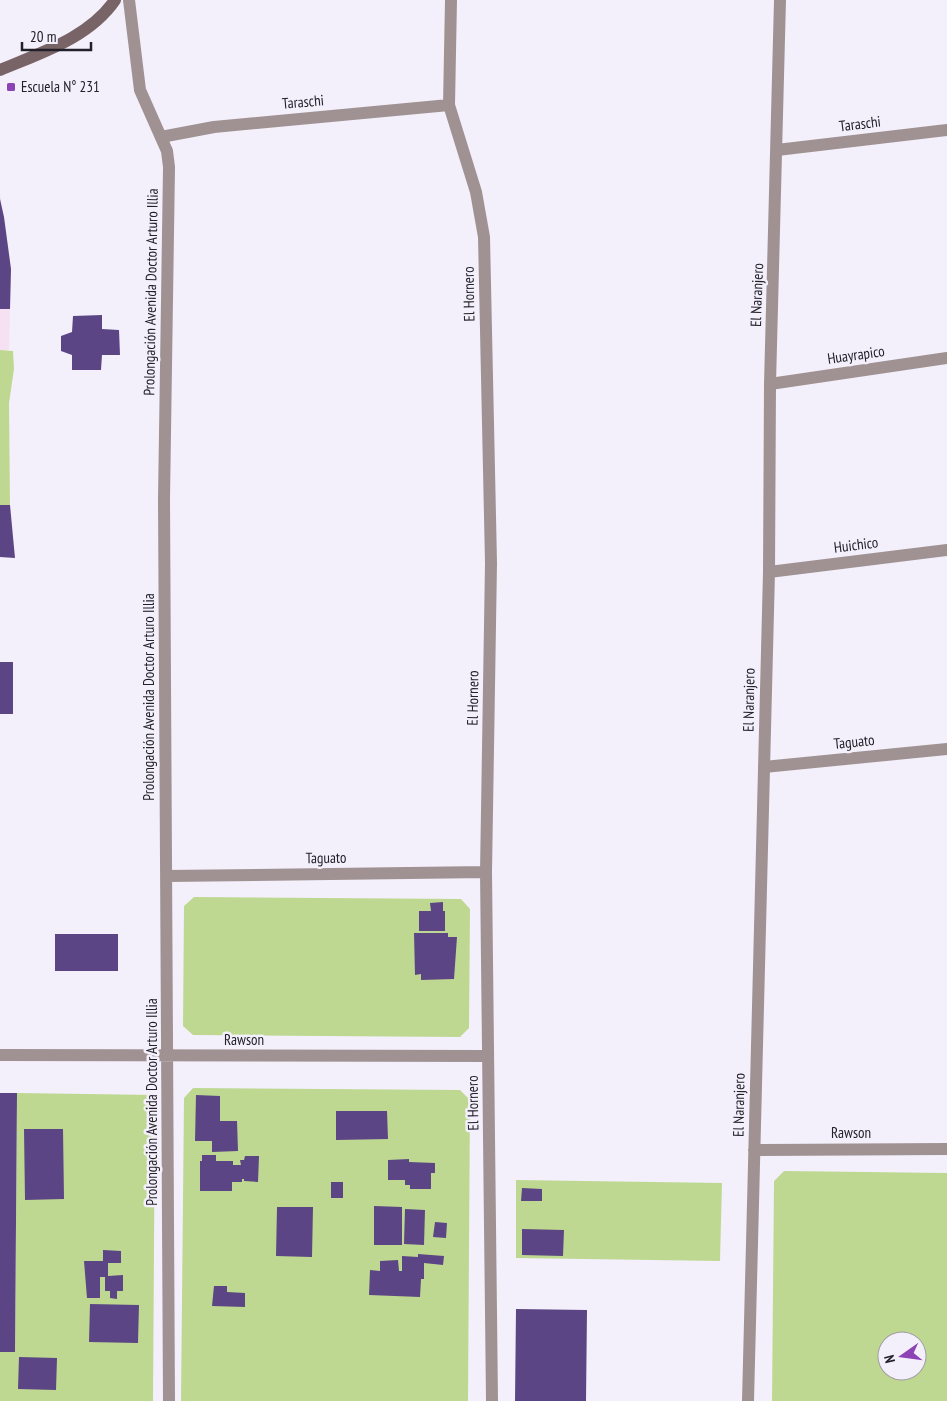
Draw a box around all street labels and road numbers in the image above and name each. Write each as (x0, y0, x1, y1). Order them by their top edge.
street label: Taraschi (281, 90, 325, 113)
street label: Taraschi (838, 112, 882, 135)
street label: Prolongación Avenida Doctor Arturo Illia (139, 188, 162, 396)
street label: El Naranjero (746, 263, 767, 327)
street label: El Hornero (459, 266, 478, 322)
street label: Huayrapico (826, 341, 886, 368)
street label: Huichico (833, 532, 879, 557)
street label: Prolongación Avenida Doctor Arturo Illia (139, 593, 158, 801)
street label: El Naranjero (738, 668, 759, 732)
street label: El Hornero (463, 670, 482, 726)
street label: Taguato (833, 730, 875, 753)
street label: Taguato (305, 848, 347, 867)
street label: Prolongación Avenida Doctor Arturo Illia (142, 998, 161, 1206)
street label: Rawson (224, 1030, 264, 1049)
street label: El Naranjero (728, 1073, 749, 1137)
street label: El Hornero (463, 1075, 482, 1131)
street label: Rawson (831, 1123, 871, 1142)

